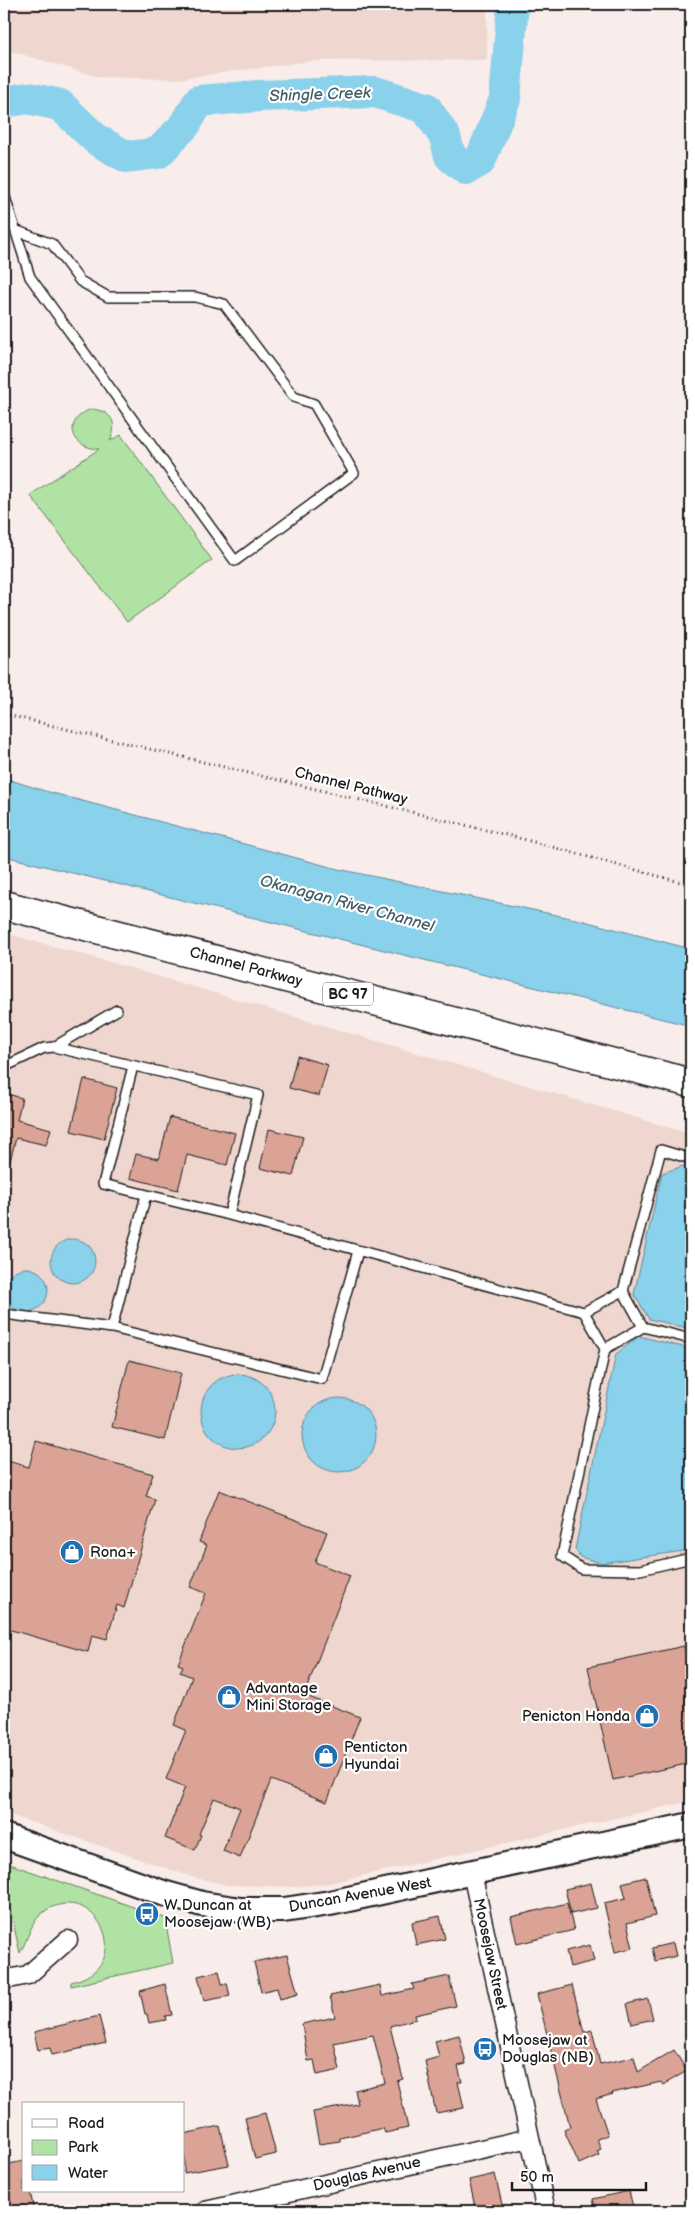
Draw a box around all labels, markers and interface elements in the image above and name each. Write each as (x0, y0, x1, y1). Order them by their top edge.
water label: Shingle Creek (269, 84, 372, 106)
street label: Channel Pathway (292, 763, 410, 809)
water label: Okanagan River Channel (258, 872, 438, 937)
street label: Channel Parkway (188, 943, 305, 991)
road number: BC 97 (323, 982, 373, 1006)
shop icon: Rona+ (59, 1539, 85, 1565)
place label: Rona+ (90, 1543, 136, 1562)
place label: Advantage Mini Storage (246, 1679, 331, 1715)
shop icon: Advantage Mini Storage (216, 1684, 242, 1710)
shop icon: Penicton Honda (634, 1703, 660, 1729)
place label: Penicton Honda (522, 1707, 630, 1726)
place label: Penticton Hyundai (344, 1738, 407, 1774)
shop icon: Penticton Hyundai (313, 1743, 339, 1769)
street label: Duncan Avenue West (287, 1873, 433, 1917)
place label: W Duncan at Moosejaw (WB) (164, 1896, 271, 1932)
street label: Moosejaw Street (469, 1897, 511, 2012)
bus stop icon: W Duncan at Moosejaw (WB) (134, 1901, 160, 1927)
place label: Moosejaw at Douglas (NB) (502, 2031, 594, 2067)
bus stop icon: Moosejaw at Douglas (NB) (472, 2036, 498, 2062)
legend (22, 2102, 185, 2192)
text: Road (68, 2114, 104, 2133)
text: Park (68, 2138, 99, 2157)
street label: Douglas Avenue (311, 2152, 423, 2196)
scale bar (512, 2160, 646, 2192)
text: Water (68, 2164, 108, 2183)
text: 50 m (520, 2168, 554, 2187)

